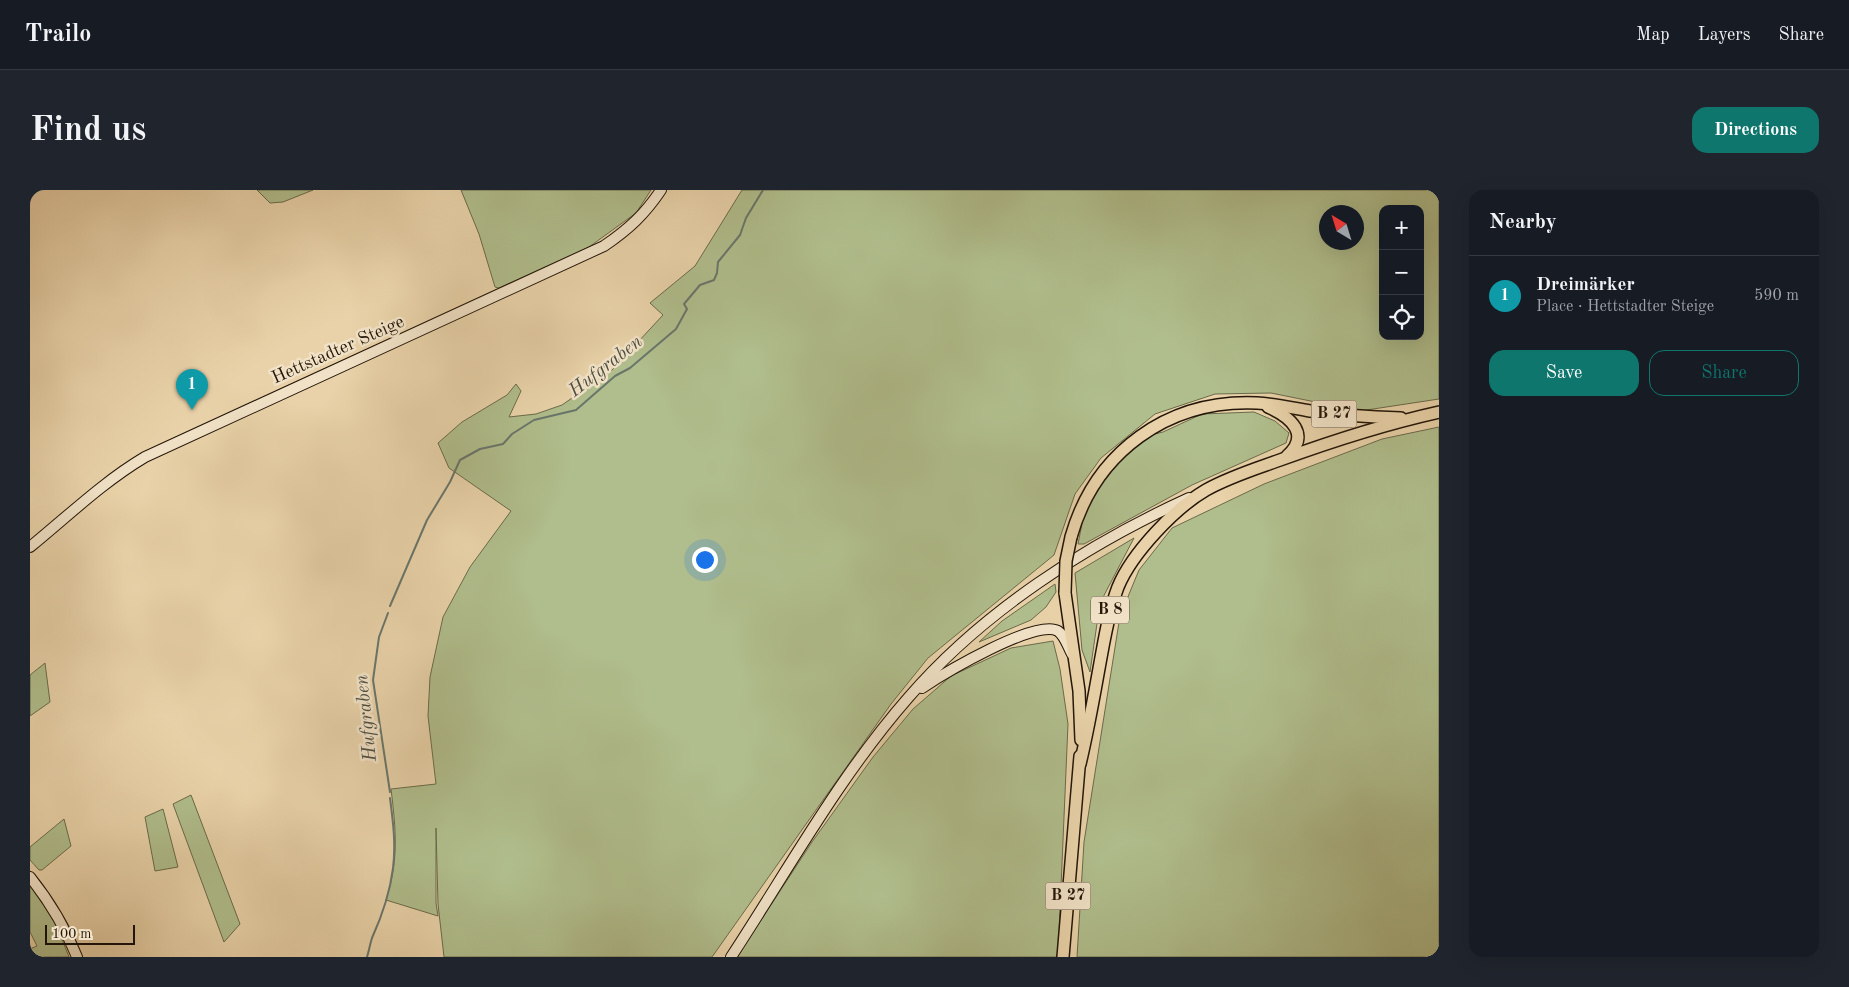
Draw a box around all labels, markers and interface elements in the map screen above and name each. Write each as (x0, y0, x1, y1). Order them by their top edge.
text: Trailo (25, 23, 91, 47)
text: Map (1636, 26, 1670, 44)
text: Layers (1698, 26, 1750, 44)
text: Share (1778, 26, 1824, 44)
button: Directions (1692, 107, 1819, 153)
text: Find us (30, 113, 146, 148)
north arrow (1319, 205, 1364, 250)
map controls (1379, 205, 1424, 340)
button: + (1379, 205, 1424, 250)
text: Nearby (1489, 212, 1557, 233)
button: − (1379, 250, 1424, 295)
text: Dreimärker (1536, 276, 1635, 295)
text: 1 (1500, 288, 1510, 304)
text: 590 m (1754, 288, 1799, 304)
button: locate (1379, 295, 1424, 340)
text: Place · Hettstadter Steige (1536, 299, 1714, 315)
street label: Hettstadter Steige (269, 313, 407, 387)
water label: Hufgraben (565, 333, 646, 402)
button: Save (1489, 350, 1639, 396)
button: Share (1649, 350, 1799, 396)
pin: 1 (176, 369, 208, 410)
road number: B 27 (1312, 400, 1356, 428)
your location (692, 547, 718, 573)
road number: B 8 (1091, 596, 1129, 624)
water label: Hufgraben (353, 673, 381, 763)
road number: B 27 (1046, 882, 1090, 909)
scale bar (45, 922, 135, 945)
text: 100 m (52, 927, 91, 941)

